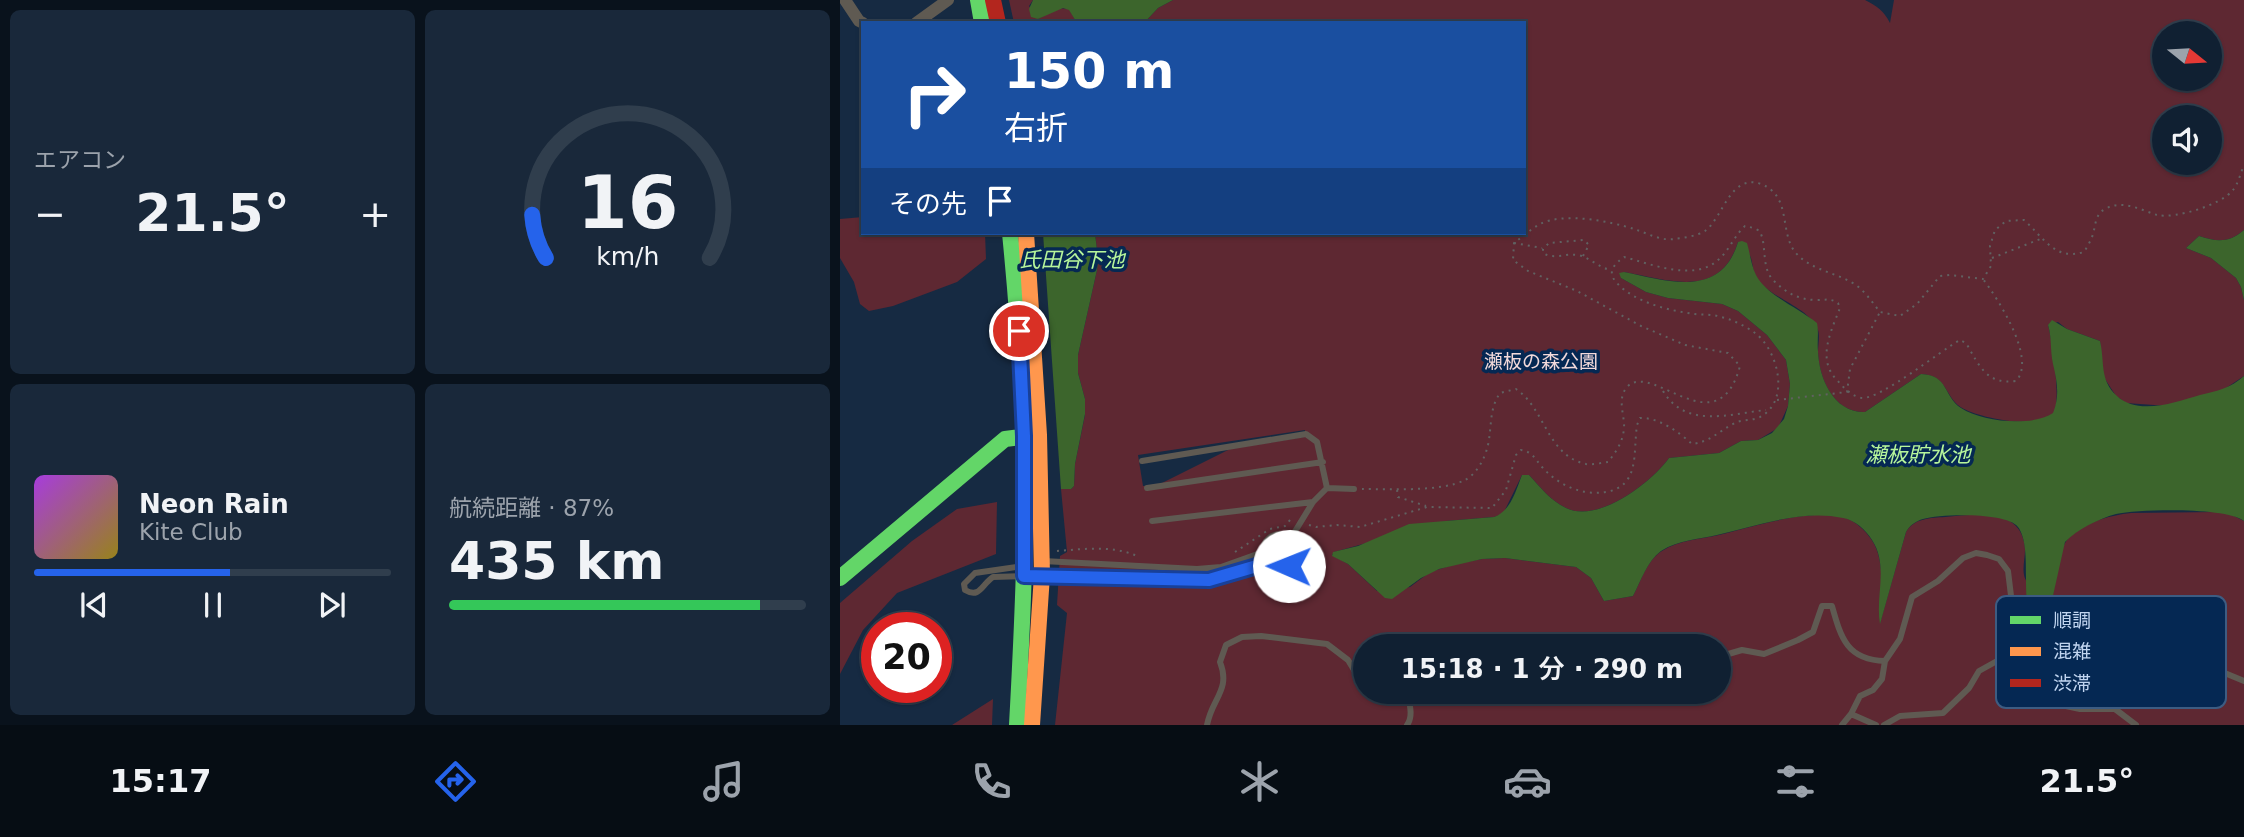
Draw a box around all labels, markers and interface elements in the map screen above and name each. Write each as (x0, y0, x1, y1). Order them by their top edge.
north arrow (2152, 21, 2222, 91)
map controls (2152, 21, 2222, 175)
text: 150 m (1004, 43, 1174, 100)
icon: right (889, 49, 980, 140)
button: sound (2152, 105, 2222, 175)
text: 右折 (1004, 109, 1068, 147)
text: エアコン (34, 147, 126, 173)
text: 16 (577, 160, 678, 245)
icon: arrive (981, 182, 1019, 220)
text: 21.5° (135, 183, 290, 243)
text: その先 (889, 189, 967, 219)
text: − (34, 192, 66, 236)
text: + (359, 192, 391, 236)
text: km/h (596, 242, 659, 271)
water label: 氏田谷下池 (1020, 248, 1126, 272)
pin (989, 301, 1049, 361)
icon: arrive (1000, 312, 1038, 350)
park label: 瀬板の森公園 (1484, 350, 1598, 372)
water label: 瀬板貯水池 (1866, 443, 1972, 467)
text: Neon Rain (139, 489, 289, 519)
text: 航続距離 · 87% (449, 495, 614, 521)
text: Kite Club (139, 519, 243, 545)
position arrow (1252, 529, 1326, 603)
text: 435 km (449, 531, 664, 591)
icon: previous (75, 586, 113, 624)
icon: pause (194, 586, 232, 624)
icon: next (313, 586, 351, 624)
legend (1996, 596, 2226, 708)
text: 順調 (2053, 609, 2091, 631)
speed limit sign: 20 (861, 612, 952, 703)
text: 混雑 (2053, 640, 2091, 662)
text: 15:18 · 1 分 · 290 m (1401, 654, 1683, 684)
text: 渋滞 (2053, 672, 2091, 694)
icon: directions (431, 757, 480, 806)
icon: music (699, 757, 748, 806)
icon: phone (967, 757, 1016, 806)
icon: climate (1235, 757, 1284, 806)
icon: car (1503, 757, 1552, 806)
icon: filters (1771, 757, 1820, 806)
text: 15:17 (110, 762, 211, 800)
text: 21.5° (2039, 762, 2134, 800)

